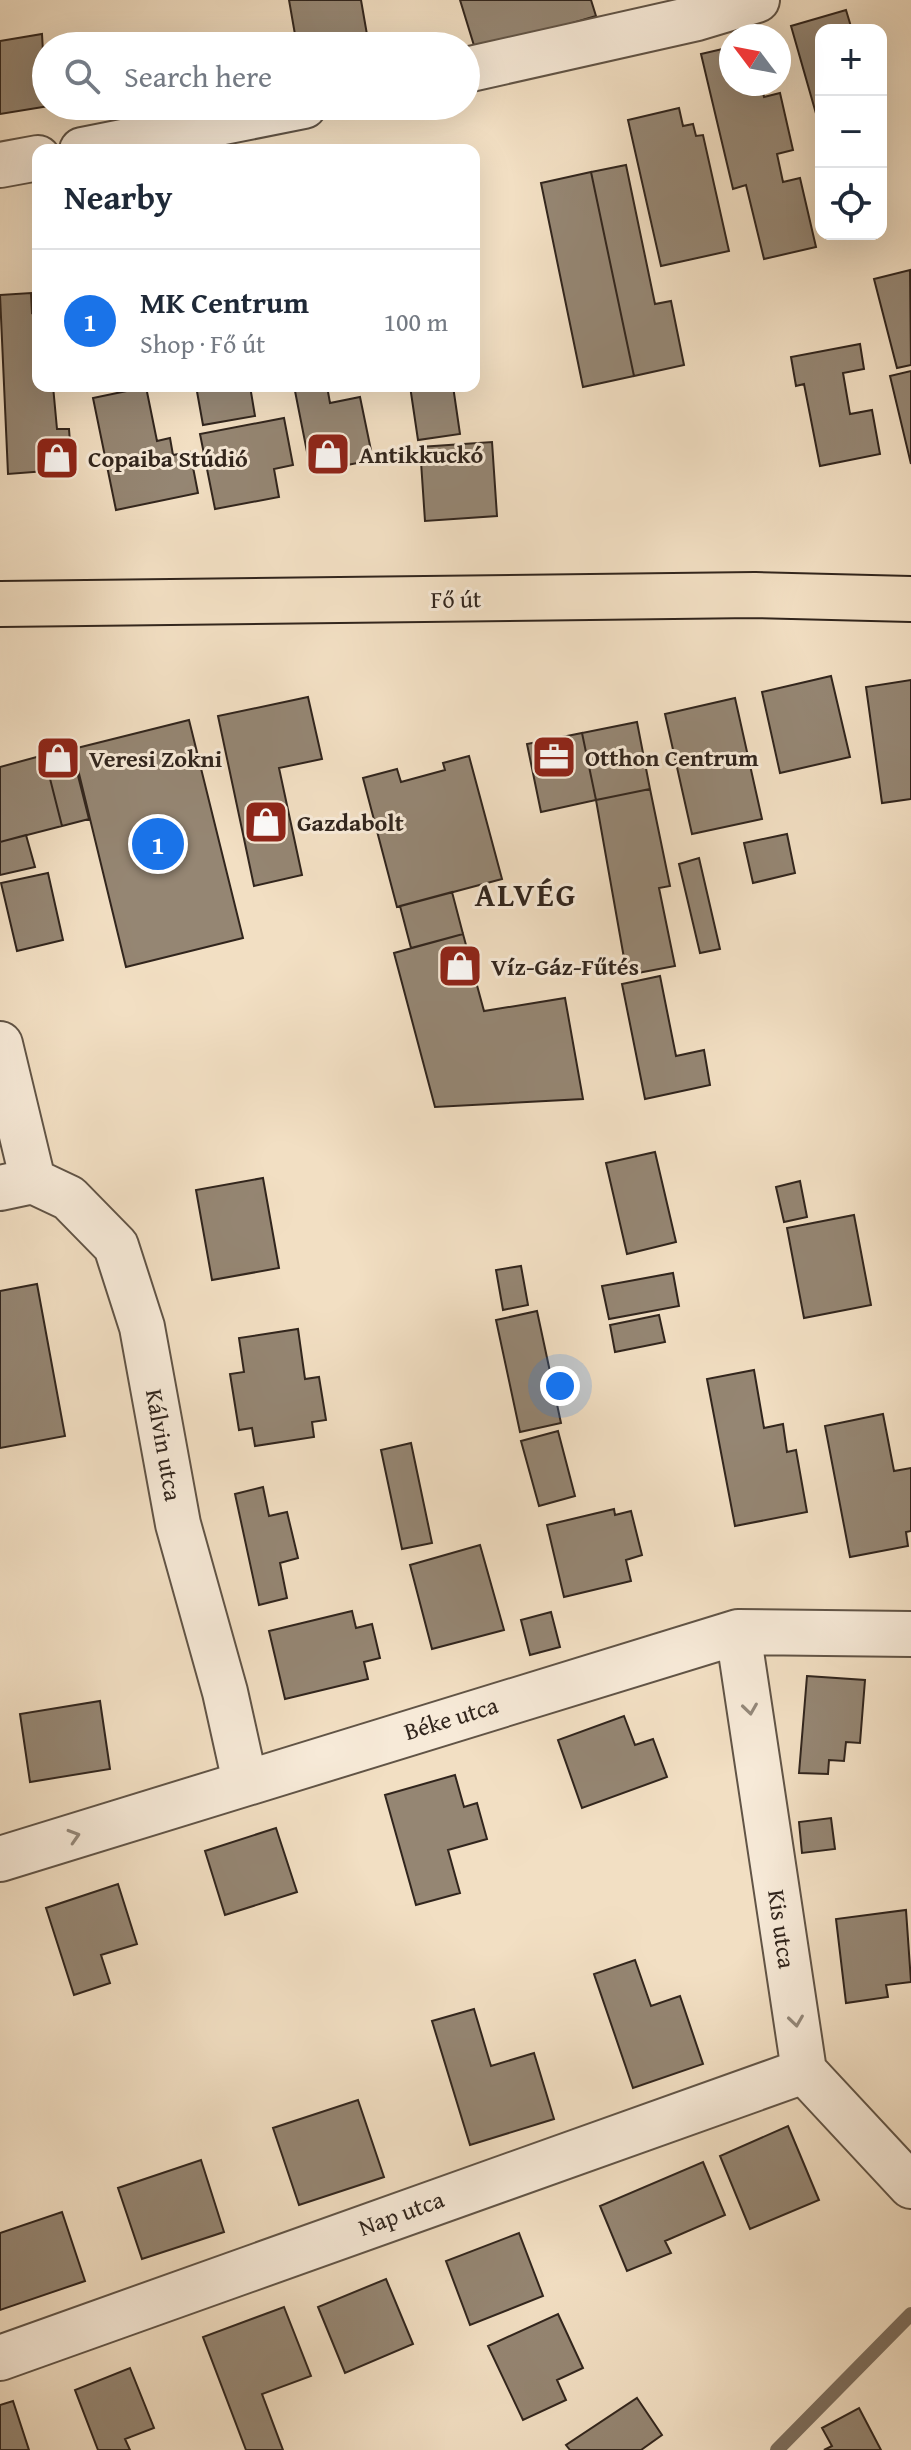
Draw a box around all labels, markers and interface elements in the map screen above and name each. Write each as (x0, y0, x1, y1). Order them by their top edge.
north arrow (719, 24, 791, 96)
map controls (815, 24, 887, 240)
button: + (815, 24, 887, 96)
search box (32, 32, 480, 120)
icon: search (60, 54, 104, 98)
text: Search here (124, 54, 272, 98)
button: − (815, 96, 887, 168)
button: locate (815, 168, 887, 240)
text: Nearby (64, 172, 173, 221)
text: MK Centrum (140, 280, 309, 324)
text: 1 (83, 302, 97, 341)
text: 100 m (383, 302, 448, 341)
text: Shop · Fő út (140, 324, 265, 363)
shop icon: Antikkuckó (304, 430, 352, 478)
shop icon: Copaiba Stúdió (33, 434, 81, 482)
place label: Antikkuckó (359, 437, 483, 472)
place label: Copaiba Stúdió (88, 441, 248, 476)
street label: Fő út (430, 581, 482, 617)
office icon: Otthon Centrum (530, 733, 578, 781)
shop icon: Veresi Zokni (34, 734, 82, 782)
place label: Otthon Centrum (585, 740, 759, 775)
place label: Veresi Zokni (89, 741, 222, 776)
shop icon: Gazdabolt (242, 798, 290, 846)
place label: Gazdabolt (297, 805, 404, 840)
pin: 1 (132, 814, 184, 874)
district label: ALVÉG (475, 871, 577, 918)
shop icon: Víz-Gáz-Fűtés (436, 942, 484, 990)
place label: Víz-Gáz-Fűtés (491, 949, 639, 984)
your location (540, 1366, 580, 1406)
street label: Kálvin utca (137, 1386, 191, 1504)
street label: Béke utca (400, 1687, 503, 1749)
one-way arrow (741, 1702, 758, 1716)
one-way arrow (67, 1829, 81, 1845)
street label: Kis utca (759, 1887, 805, 1971)
one-way arrow (787, 2014, 804, 2028)
street label: Nap utca (353, 2181, 449, 2245)

